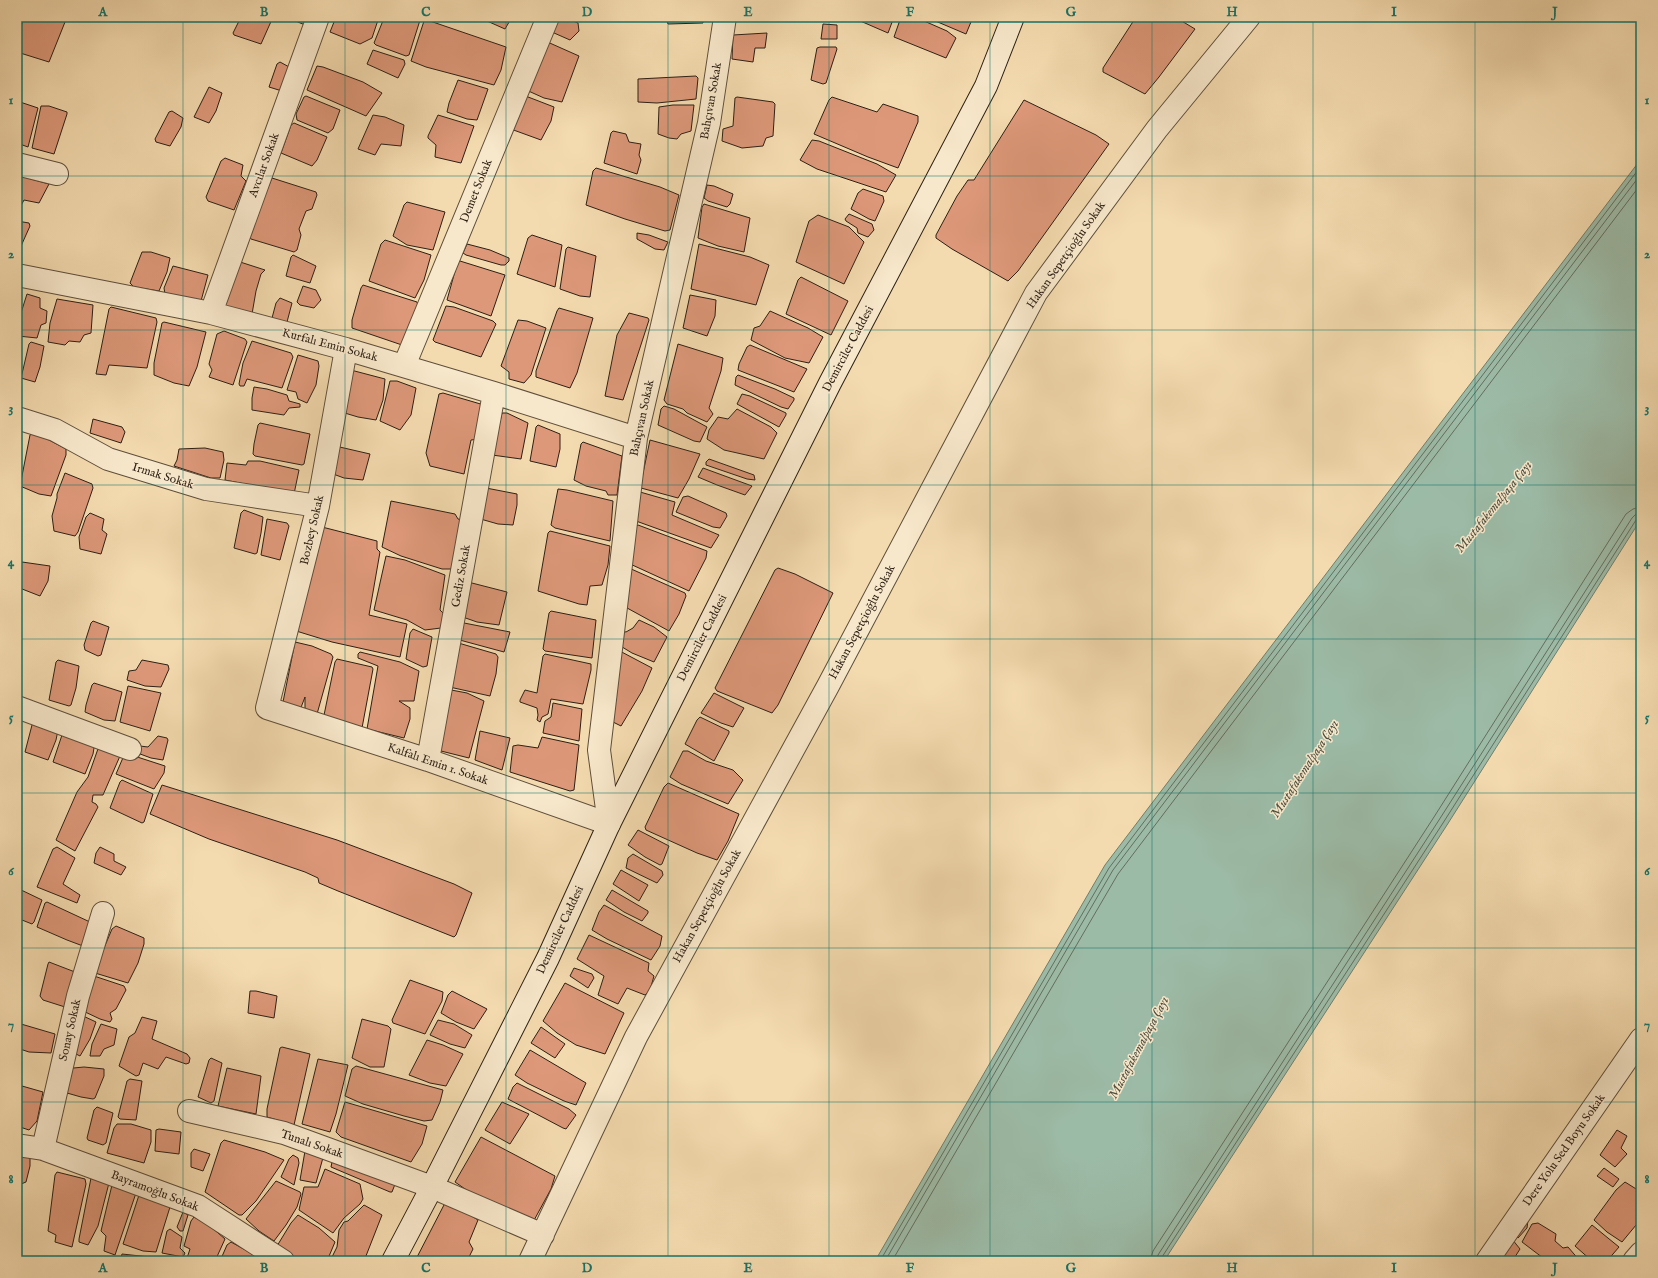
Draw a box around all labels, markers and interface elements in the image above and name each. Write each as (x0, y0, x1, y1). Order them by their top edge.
text: A (98, 4, 109, 21)
text: B (260, 4, 269, 21)
text: C (421, 4, 431, 21)
text: D (582, 4, 593, 21)
text: E (743, 4, 753, 21)
text: F (906, 4, 915, 21)
text: G (1066, 4, 1077, 21)
text: H (1226, 4, 1238, 21)
text: I (1391, 4, 1397, 21)
text: J (1550, 4, 1558, 21)
street label: Bahçıvan Sokak (697, 61, 725, 141)
text: 1 (9, 92, 14, 109)
text: 1 (1645, 92, 1650, 109)
street label: Avcılar Sokak (245, 130, 283, 200)
street label: Demet Sokak (456, 156, 496, 225)
street label: Hakan Sepetçioğlu Sokak (1023, 198, 1110, 312)
text: 2 (8, 246, 14, 263)
text: 2 (1644, 246, 1650, 263)
street label: Demirciler Caddesi (819, 303, 877, 395)
street label: Kurfalı Emin Sokak (281, 325, 380, 365)
street label: Bahçıvan Sokak (627, 378, 658, 458)
text: 3 (9, 400, 14, 417)
text: 3 (1645, 400, 1650, 417)
water label: Mustafakemalpaşa Çayı (1452, 457, 1536, 556)
street label: Irmak Sokak (130, 460, 196, 493)
street label: Bozbey Sokak (297, 493, 327, 566)
street label: Gediz Sokak (448, 543, 474, 609)
text: 4 (8, 554, 15, 571)
text: 4 (1644, 554, 1651, 571)
street label: Hakan Sepetçioğlu Sokak (825, 562, 900, 682)
street label: Demirciler Caddesi (674, 592, 730, 684)
text: 5 (9, 709, 14, 726)
text: 5 (1645, 709, 1650, 726)
water label: Mustafakemalpaşa Çayı (1267, 717, 1343, 821)
street label: Kalfalı Emin 1. Sokak (386, 740, 491, 789)
street label: Hakan Sepetçioğlu Sokak (669, 846, 746, 966)
text: 6 (8, 863, 14, 880)
text: 6 (1644, 863, 1650, 880)
street label: Demirciler Caddesi (533, 883, 587, 977)
water label: Mustafakemalpaşa Çayı (1105, 994, 1173, 1102)
street label: Sonay Sokak (56, 997, 85, 1062)
text: 7 (8, 1017, 14, 1034)
text: 7 (1644, 1017, 1650, 1034)
street label: Dere Yolu Sed Boyu Sokak (1519, 1090, 1609, 1209)
street label: Tunalı Sokak (279, 1126, 346, 1162)
street label: Bayramoğlu Sokak (109, 1167, 202, 1215)
text: 8 (8, 1171, 14, 1188)
text: 8 (1644, 1171, 1650, 1188)
text: A (98, 1260, 109, 1277)
text: B (260, 1260, 269, 1277)
text: C (421, 1260, 431, 1277)
text: D (582, 1260, 593, 1277)
text: E (743, 1260, 753, 1277)
text: F (906, 1260, 915, 1277)
text: G (1066, 1260, 1077, 1277)
text: H (1226, 1260, 1238, 1277)
text: I (1391, 1260, 1397, 1277)
text: J (1550, 1260, 1558, 1277)

